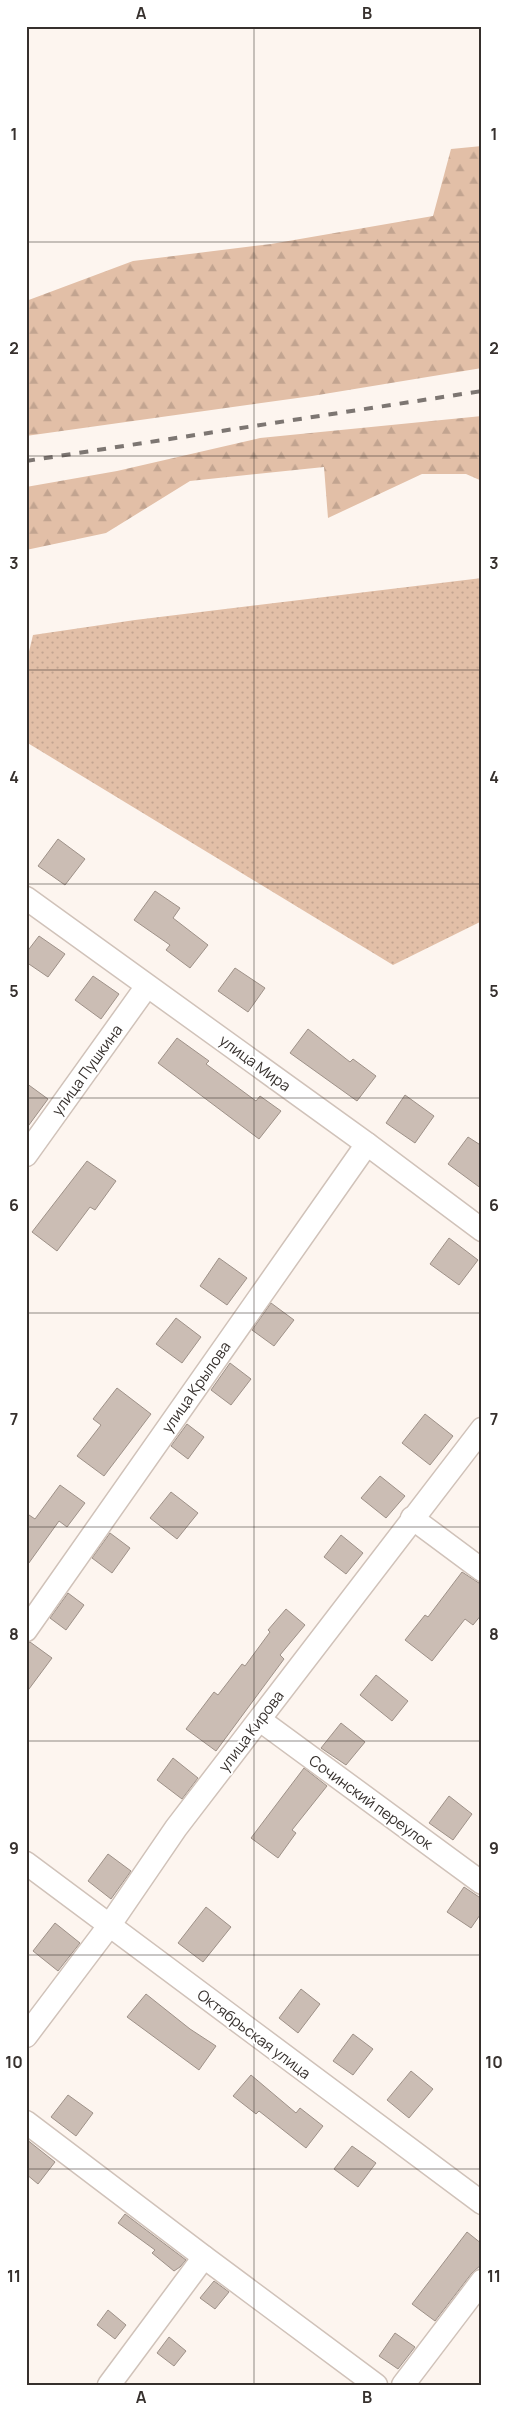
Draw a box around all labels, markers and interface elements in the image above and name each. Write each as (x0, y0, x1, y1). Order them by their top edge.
text: A (136, 2, 147, 24)
text: B (362, 2, 372, 24)
text: 1 (10, 123, 18, 145)
text: 1 (490, 123, 498, 145)
text: 2 (9, 337, 19, 359)
text: 2 (489, 337, 499, 359)
text: 3 (9, 552, 19, 574)
text: 3 (489, 552, 499, 574)
text: 4 (9, 766, 19, 788)
text: 4 (489, 766, 499, 788)
text: 5 (9, 980, 19, 1002)
text: 5 (489, 980, 499, 1002)
street label: улица Пушкина (47, 1020, 127, 1120)
street label: улица Мира (215, 1030, 295, 1096)
text: 6 (9, 1194, 19, 1216)
text: 6 (489, 1194, 499, 1216)
street label: улица Крылова (157, 1337, 235, 1437)
text: 7 (10, 1408, 18, 1430)
text: 7 (490, 1408, 498, 1430)
text: 8 (9, 1623, 19, 1645)
text: 8 (489, 1623, 499, 1645)
street label: улица Кирова (213, 1686, 289, 1776)
street label: Сочинский переулок (305, 1750, 438, 1854)
text: 9 (9, 1837, 19, 1859)
text: 9 (489, 1837, 499, 1859)
street label: Октябрьская улица (193, 1984, 315, 2084)
text: 10 (5, 2051, 23, 2073)
text: 10 (485, 2051, 503, 2073)
text: 11 (7, 2265, 21, 2287)
text: 11 (487, 2265, 501, 2287)
text: A (136, 2386, 147, 2408)
text: B (362, 2386, 372, 2408)

